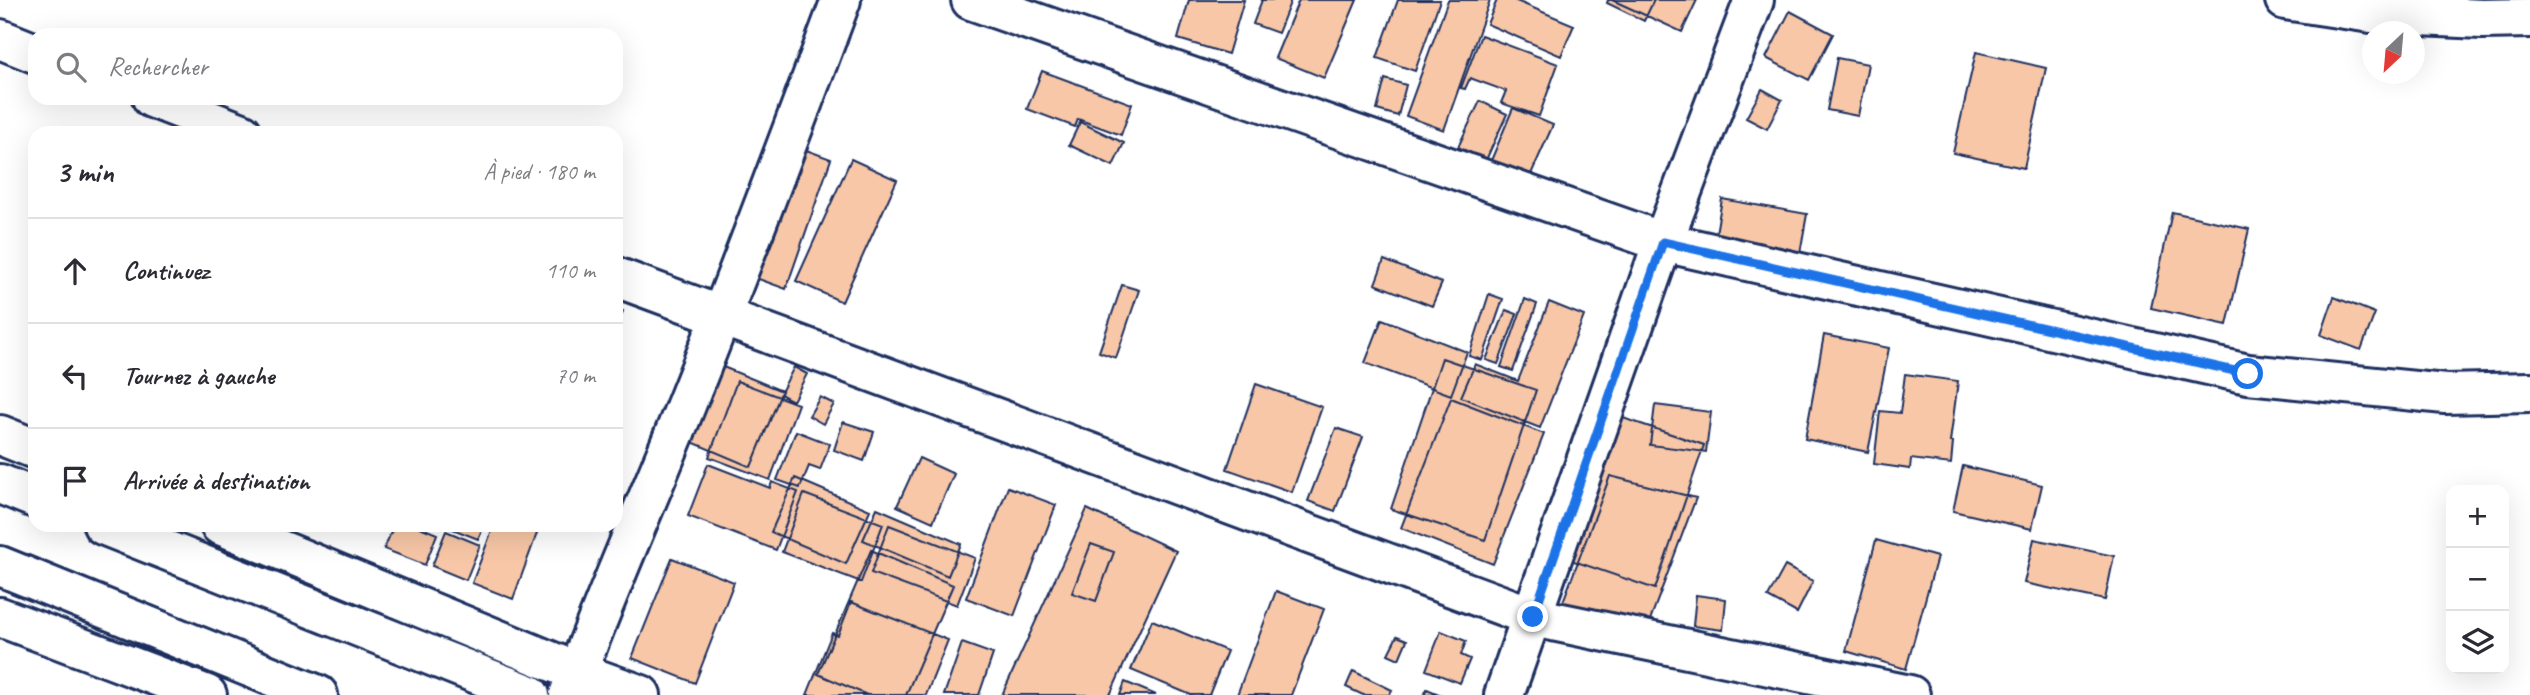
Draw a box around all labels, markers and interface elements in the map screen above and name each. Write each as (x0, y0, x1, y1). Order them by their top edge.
north arrow (2362, 21, 2425, 84)
search box (28, 28, 623, 105)
icon: search (52, 48, 90, 86)
text: Rechercher (108, 50, 208, 83)
text: 3 min (56, 153, 113, 191)
text: À pied · 180 m (483, 157, 595, 186)
icon: ahead (56, 252, 94, 290)
text: Continuez (123, 254, 209, 287)
text: 110 m (546, 256, 595, 285)
icon: left (56, 357, 94, 395)
route start (2232, 358, 2263, 389)
text: Tournez à gauche (123, 359, 274, 392)
text: 70 m (556, 361, 595, 390)
icon: arrive (56, 462, 94, 500)
text: Arrivée à destination (123, 464, 309, 497)
map controls (2446, 485, 2509, 674)
button: + (2446, 485, 2509, 548)
button: − (2446, 548, 2509, 611)
route end (1517, 601, 1548, 632)
button: layers (2446, 611, 2509, 674)

